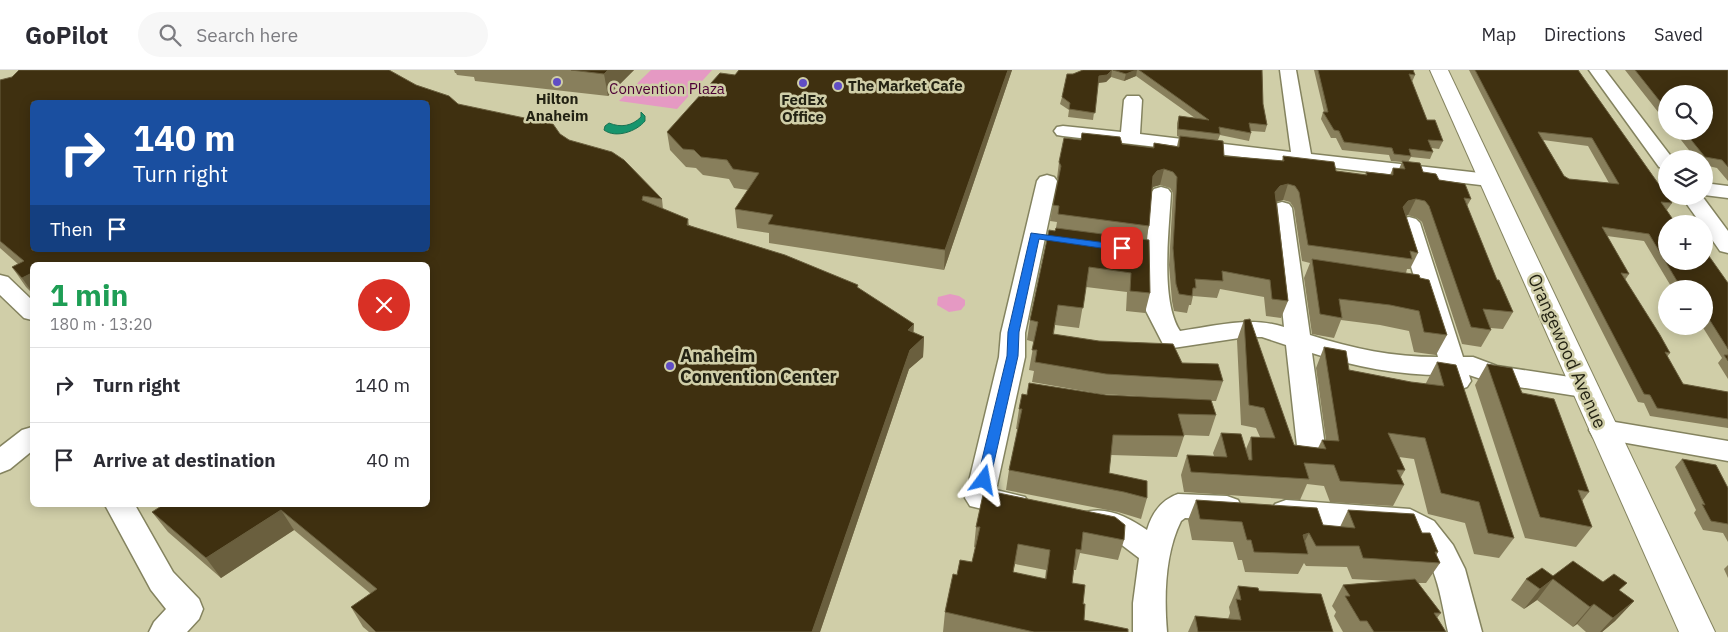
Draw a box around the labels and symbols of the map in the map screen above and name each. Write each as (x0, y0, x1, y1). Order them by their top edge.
marker: Hilton Anaheim (551, 76, 563, 88)
place label: The Market Cafe (848, 76, 963, 95)
marker: FedEx Office (797, 77, 809, 89)
park label: Convention Plaza (609, 79, 725, 98)
marker: The Market Cafe (832, 80, 844, 92)
place label: Hilton Anaheim (526, 89, 588, 125)
place label: FedEx Office (781, 90, 825, 126)
pin (1101, 227, 1143, 269)
street label: Orangewood Avenue (1523, 270, 1612, 432)
place label: Anaheim Convention Center (680, 344, 837, 388)
marker: Anaheim Convention Center (664, 360, 676, 372)
position arrow (957, 453, 1009, 505)

